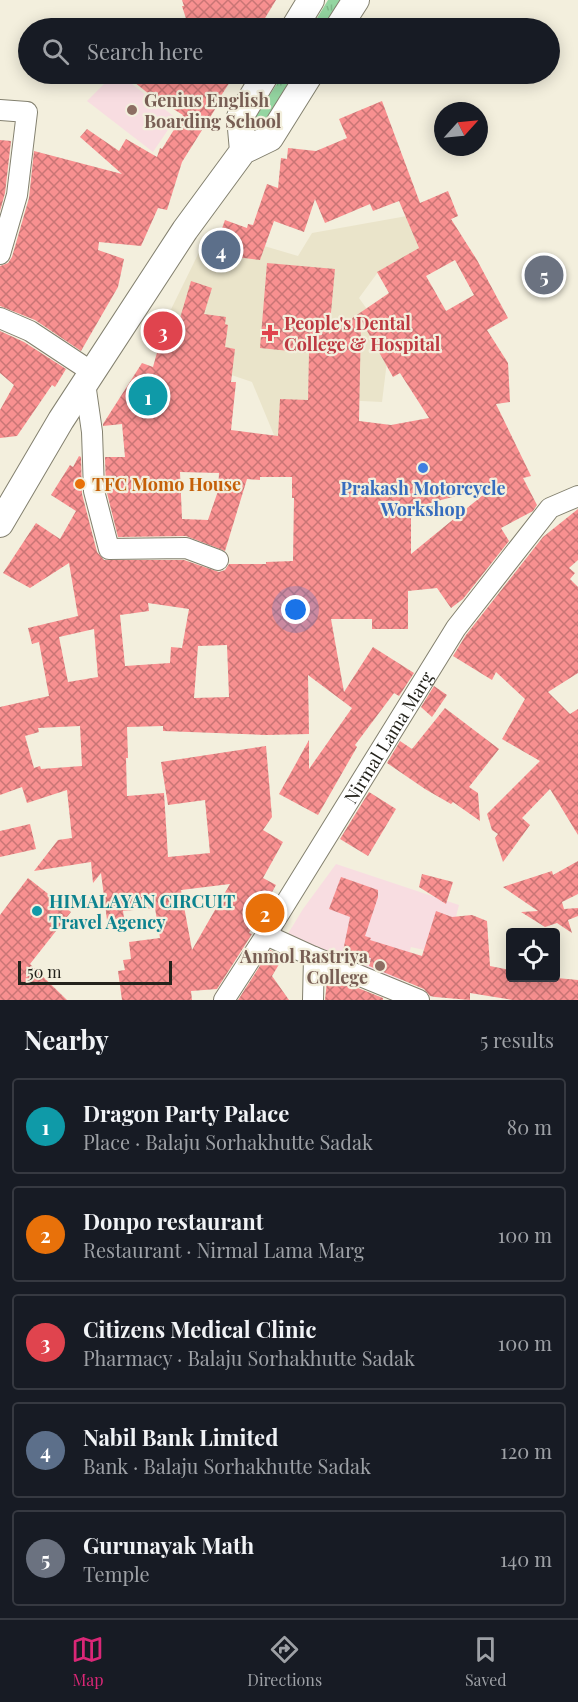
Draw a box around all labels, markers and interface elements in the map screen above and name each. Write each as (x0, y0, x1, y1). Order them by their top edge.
search box (18, 18, 560, 84)
icon: search (39, 35, 72, 68)
text: Search here (87, 36, 203, 66)
place label: Genius English Boarding School (144, 88, 282, 133)
north arrow (434, 102, 488, 156)
marker: Genius English Boarding School (125, 103, 139, 117)
pin: 4 (202, 228, 240, 272)
pin: 5 (524, 252, 564, 298)
pin: 3 (144, 308, 182, 354)
place label: People's Dental College & Hospital (284, 311, 441, 356)
marker: People's Dental College & Hospital (261, 324, 279, 342)
pin: 1 (128, 374, 168, 418)
marker: Prakash Motorcycle Workshop (416, 461, 430, 475)
place label: TFC Momo House (92, 472, 241, 496)
place label: Prakash Motorcycle Workshop (341, 476, 505, 521)
marker: TFC Momo House (73, 477, 87, 491)
your location (281, 595, 310, 624)
street label: Nirmal Lama Marg (338, 666, 439, 808)
place label: HIMALAYAN CIRCUIT Travel Agency (49, 889, 235, 934)
pin: 2 (246, 890, 284, 936)
marker: HIMALAYAN CIRCUIT Travel Agency (30, 904, 44, 918)
map controls (506, 928, 560, 982)
button: locate (506, 928, 560, 982)
place label: Anmol Rastriya College (239, 944, 369, 989)
scale bar (18, 958, 172, 986)
marker: Anmol Rastriya College (373, 959, 387, 973)
text: 50 m (27, 961, 61, 982)
text: Nearby (24, 1022, 109, 1057)
text: 5 results (480, 1026, 554, 1053)
text: Dragon Party Palace (83, 1098, 289, 1128)
text: 1 (42, 1113, 49, 1140)
text: 80 m (507, 1113, 552, 1140)
text: Place · Balaju Sorhakhutte Sadak (83, 1128, 373, 1155)
text: Donpo restaurant (83, 1206, 263, 1236)
text: 2 (40, 1221, 51, 1248)
text: 100 m (498, 1221, 552, 1248)
text: Restaurant · Nirmal Lama Marg (83, 1236, 364, 1263)
text: Citizens Medical Clinic (83, 1314, 316, 1344)
text: 3 (41, 1329, 50, 1356)
text: 100 m (498, 1329, 552, 1356)
text: Pharmacy · Balaju Sorhakhutte Sadak (83, 1344, 415, 1371)
text: Nabil Bank Limited (83, 1422, 278, 1452)
text: 4 (40, 1437, 51, 1464)
text: 120 m (500, 1437, 552, 1464)
text: Bank · Balaju Sorhakhutte Sadak (83, 1452, 371, 1479)
text: Gurunayak Math (83, 1530, 254, 1560)
text: 5 (41, 1545, 50, 1572)
text: 140 m (500, 1545, 552, 1572)
text: Temple (83, 1560, 150, 1587)
tab: Map (71, 1633, 104, 1690)
tab: Directions (247, 1633, 322, 1690)
tab: Saved (465, 1633, 507, 1690)

